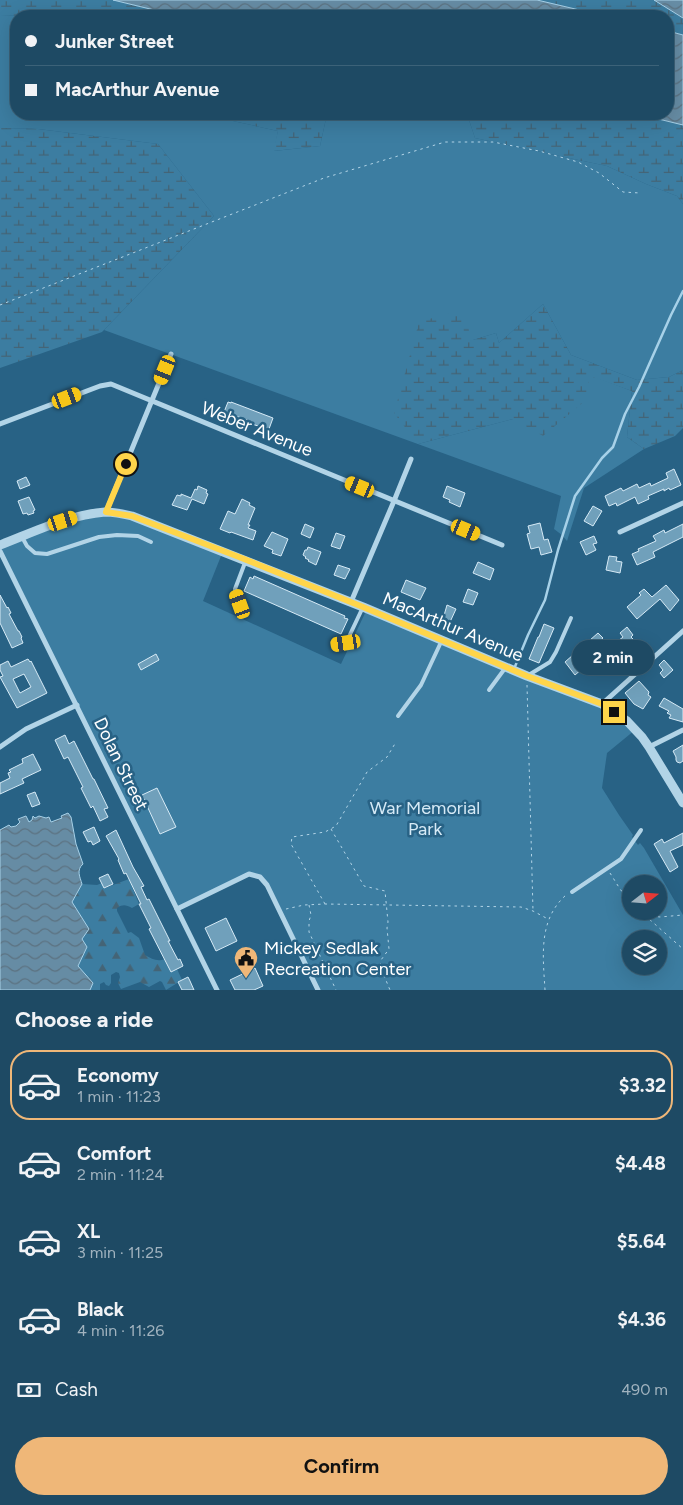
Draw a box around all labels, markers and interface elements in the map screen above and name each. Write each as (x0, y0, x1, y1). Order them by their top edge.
text: Junker Street (55, 30, 174, 53)
text: MacArthur Avenue (55, 78, 219, 101)
car (152, 353, 177, 387)
car (50, 386, 83, 410)
street label: Weber Avenue (198, 397, 316, 461)
route start (115, 453, 137, 475)
car (343, 474, 376, 500)
car (46, 509, 79, 533)
car (449, 517, 482, 543)
car (227, 587, 252, 621)
street label: MacArthur Avenue (379, 587, 527, 667)
car (330, 633, 361, 653)
callout: 2 min (573, 640, 655, 674)
text: 2 min (593, 648, 633, 667)
route end (603, 701, 625, 723)
street label: Dolan Street (89, 714, 153, 814)
park label: War Memorial Park (370, 797, 480, 840)
north arrow (622, 875, 668, 920)
map controls (622, 875, 667, 975)
button: layers (622, 930, 667, 975)
place label: Mickey Sedlak Recreation Center (264, 937, 411, 980)
public building icon: Mickey Sedlak Recreation Center (233, 945, 259, 979)
text: Choose a ride (15, 1006, 153, 1033)
icon: car (17, 1063, 62, 1108)
text: Economy (77, 1064, 159, 1087)
text: $3.32 (619, 1074, 666, 1097)
text: 1 min · 11:23 (77, 1087, 161, 1106)
icon: car (17, 1141, 62, 1186)
text: Comfort (77, 1142, 152, 1165)
text: $4.48 (615, 1152, 666, 1175)
text: 2 min · 11:24 (77, 1165, 164, 1184)
icon: car (17, 1219, 62, 1264)
text: XL (77, 1220, 100, 1243)
text: $5.64 (617, 1230, 666, 1253)
text: 3 min · 11:25 (77, 1243, 163, 1262)
icon: car (17, 1297, 62, 1342)
text: Black (77, 1298, 124, 1321)
text: $4.36 (617, 1308, 666, 1331)
text: 4 min · 11:26 (77, 1321, 164, 1340)
icon: cash (15, 1376, 43, 1404)
text: Cash (55, 1378, 98, 1401)
text: 490 m (621, 1380, 668, 1399)
button: Confirm (15, 1437, 668, 1495)

